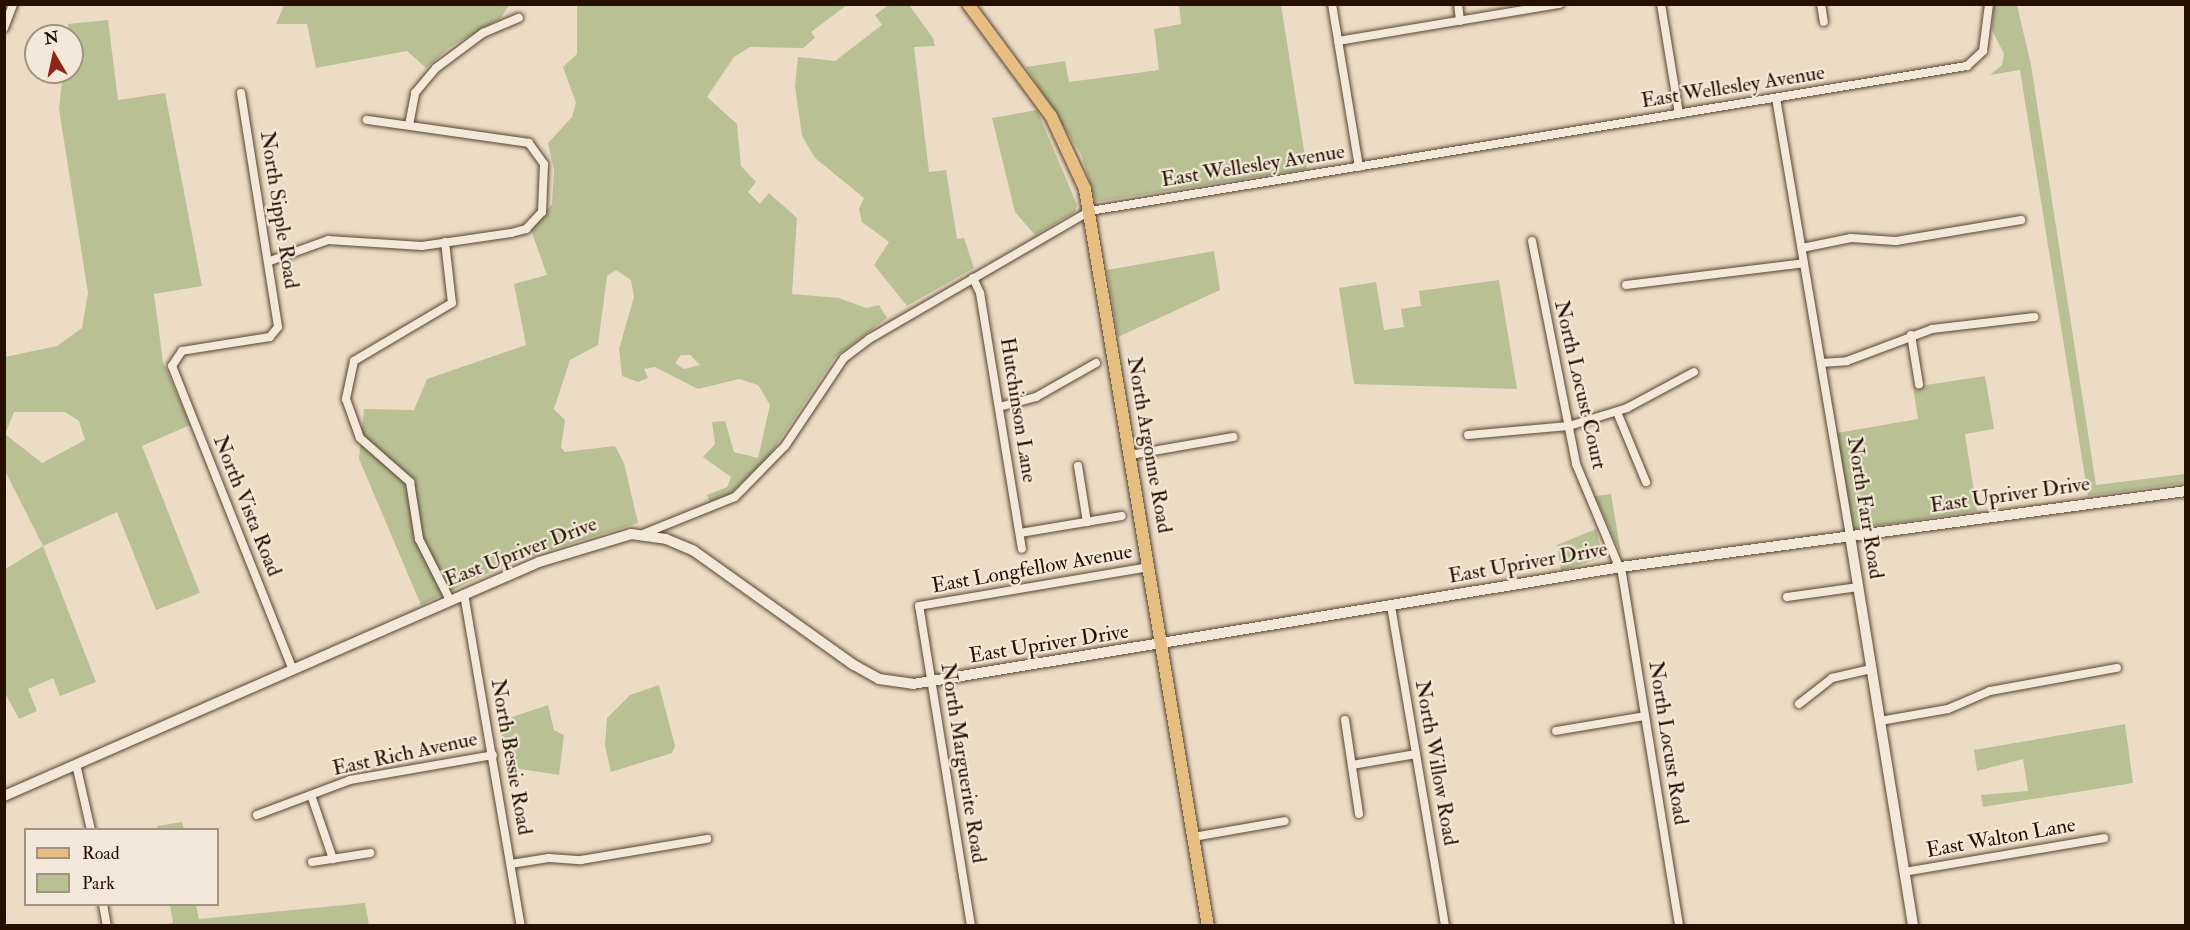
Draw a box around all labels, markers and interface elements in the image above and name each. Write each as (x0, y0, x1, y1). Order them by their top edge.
north arrow (24, 24, 84, 84)
text: N (43, 27, 60, 49)
street label: East Wellesley Avenue (1639, 60, 1827, 114)
street label: North Sipple Road (254, 129, 304, 291)
street label: East Wellesley Avenue (1159, 139, 1347, 193)
street label: North Locust Court (1548, 298, 1612, 472)
street label: Hutchinson Lane (994, 336, 1042, 484)
street label: North Argonne Road (1121, 355, 1177, 535)
street label: North Vista Road (207, 432, 287, 580)
street label: North Farr Road (1841, 435, 1889, 581)
street label: East Upriver Drive (1928, 471, 2092, 519)
street label: East Upriver Drive (441, 511, 601, 593)
street label: East Upriver Drive (1446, 537, 1610, 589)
street label: East Longfellow Avenue (930, 539, 1134, 599)
street label: East Upriver Drive (967, 619, 1131, 669)
street label: North Locust Road (1643, 659, 1693, 827)
street label: North Marguerite Road (935, 661, 991, 865)
street label: North Bessie Road (485, 677, 537, 837)
street label: North Willow Road (1409, 678, 1463, 848)
street label: East Rich Avenue (330, 726, 480, 782)
street label: East Walton Lane (1924, 812, 2078, 864)
legend (24, 828, 219, 906)
text: Road (82, 842, 120, 865)
text: Park (82, 872, 115, 895)

